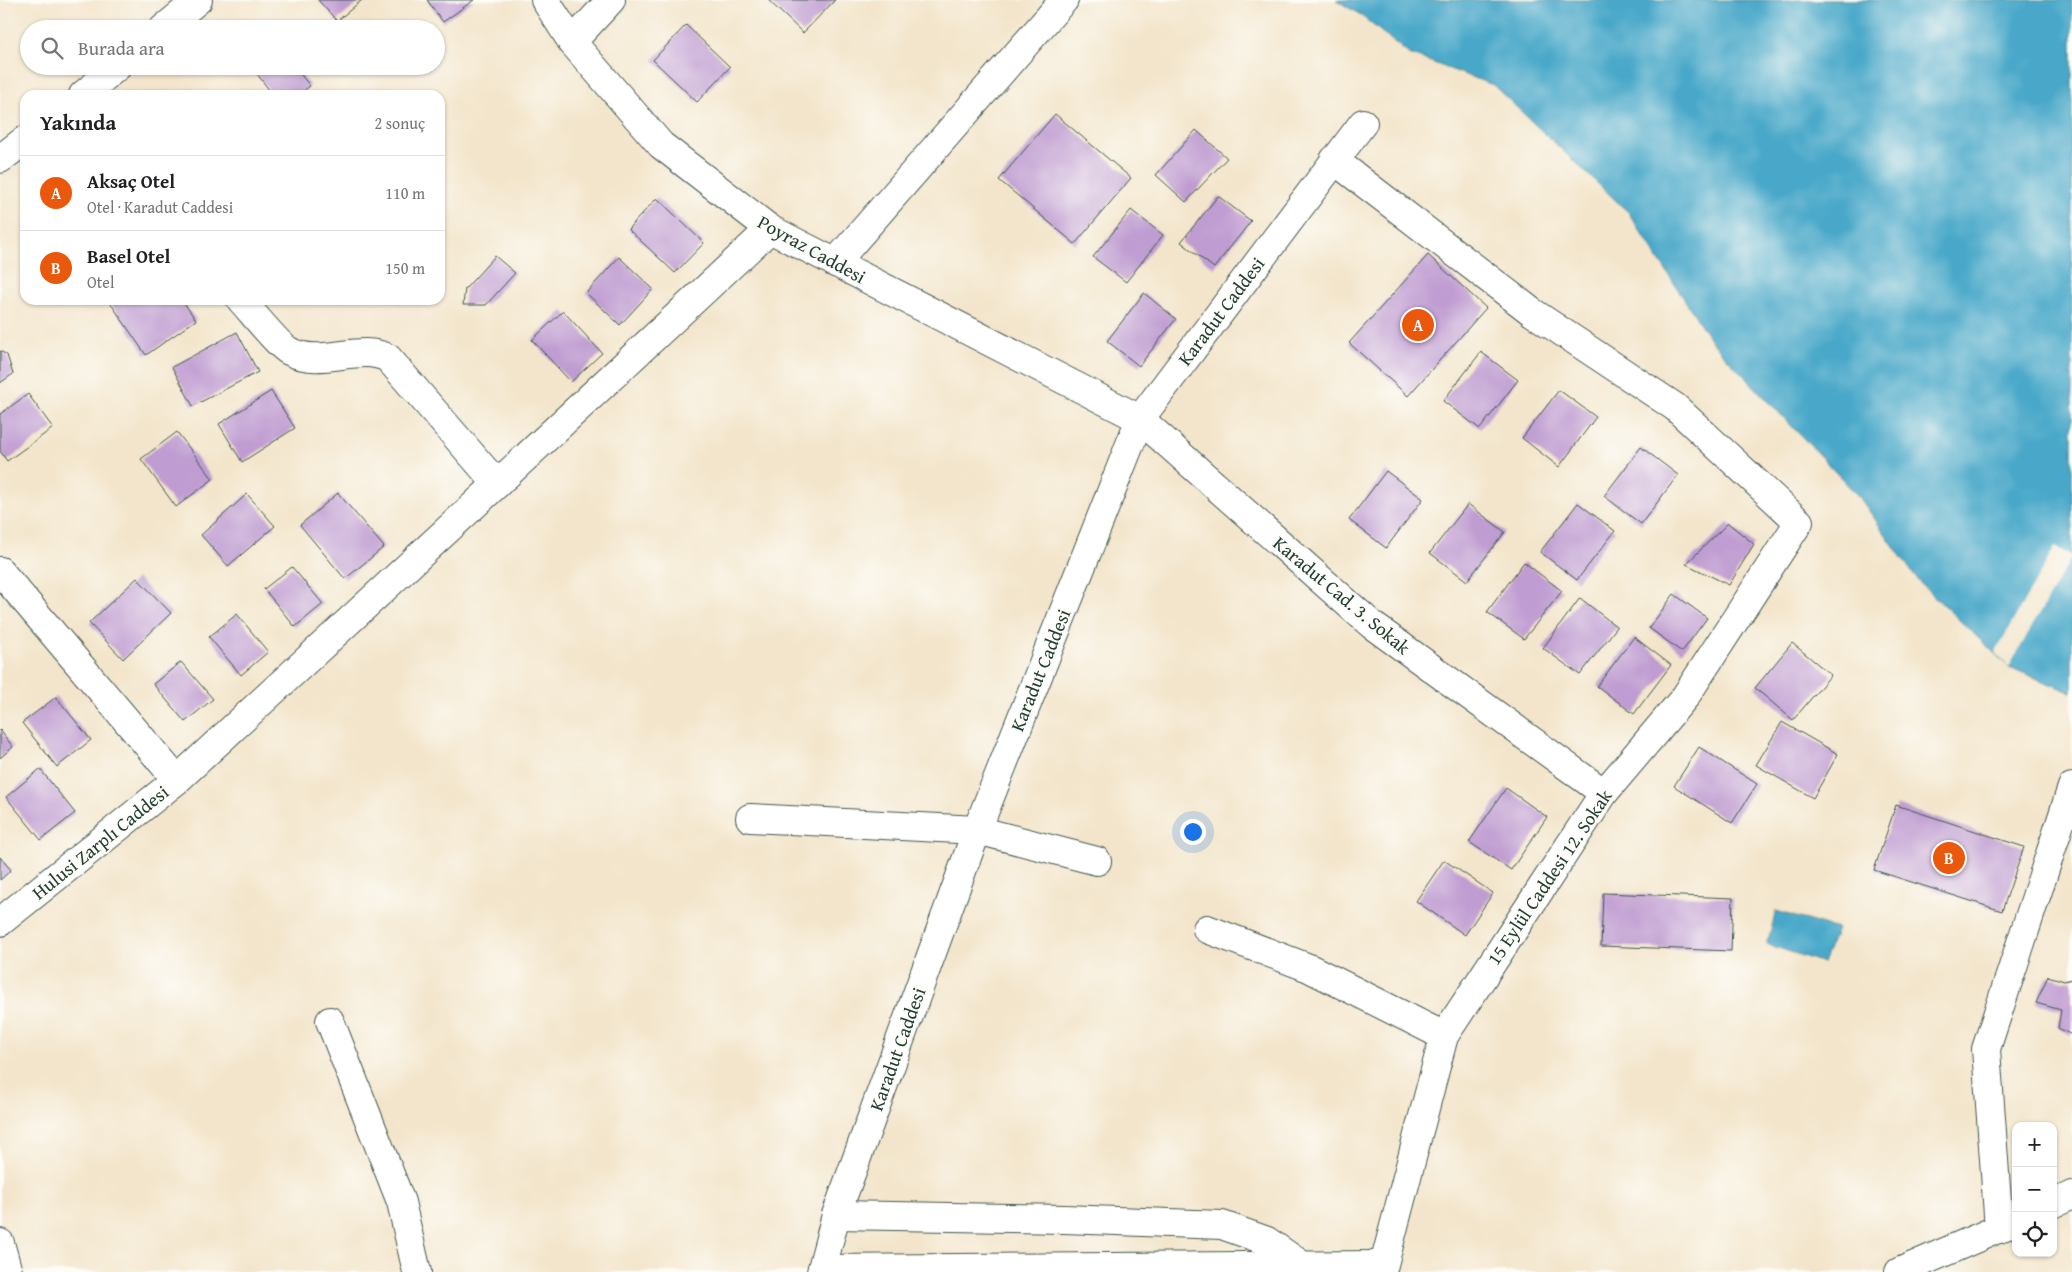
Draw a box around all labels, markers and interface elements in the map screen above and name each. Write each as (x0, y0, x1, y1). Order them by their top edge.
search box (20, 20, 445, 75)
icon: search (38, 34, 66, 62)
text: Burada ara (78, 34, 165, 62)
text: Yakında (40, 107, 116, 138)
text: 2 sonuç (375, 111, 425, 135)
text: Aksaç Otel (87, 167, 175, 195)
text: A (51, 181, 61, 205)
text: 110 m (385, 181, 425, 205)
text: Otel · Karadut Caddesi (87, 195, 233, 219)
street label: Poyraz Caddesi (753, 208, 871, 290)
text: Basel Otel (87, 242, 170, 270)
street label: Karadut Caddesi (1171, 251, 1271, 371)
text: B (51, 256, 61, 280)
text: 150 m (385, 256, 425, 280)
text: Otel (87, 270, 114, 294)
pin: A (1402, 306, 1434, 344)
street label: Karadut Cad. 3. Sokak (1267, 529, 1417, 661)
street label: Karadut Caddesi (1003, 605, 1077, 735)
street label: Hulusi Zarplı Caddesi (26, 778, 174, 906)
street label: 15 Eylül Caddesi 12. Sokak (1480, 783, 1619, 970)
your location (1180, 819, 1206, 845)
pin: B (1933, 839, 1965, 877)
street label: Karadut Caddesi (862, 983, 932, 1115)
map controls (2012, 1122, 2057, 1257)
button: + (2012, 1122, 2057, 1167)
button: − (2012, 1167, 2057, 1212)
button: locate (2012, 1212, 2057, 1257)

